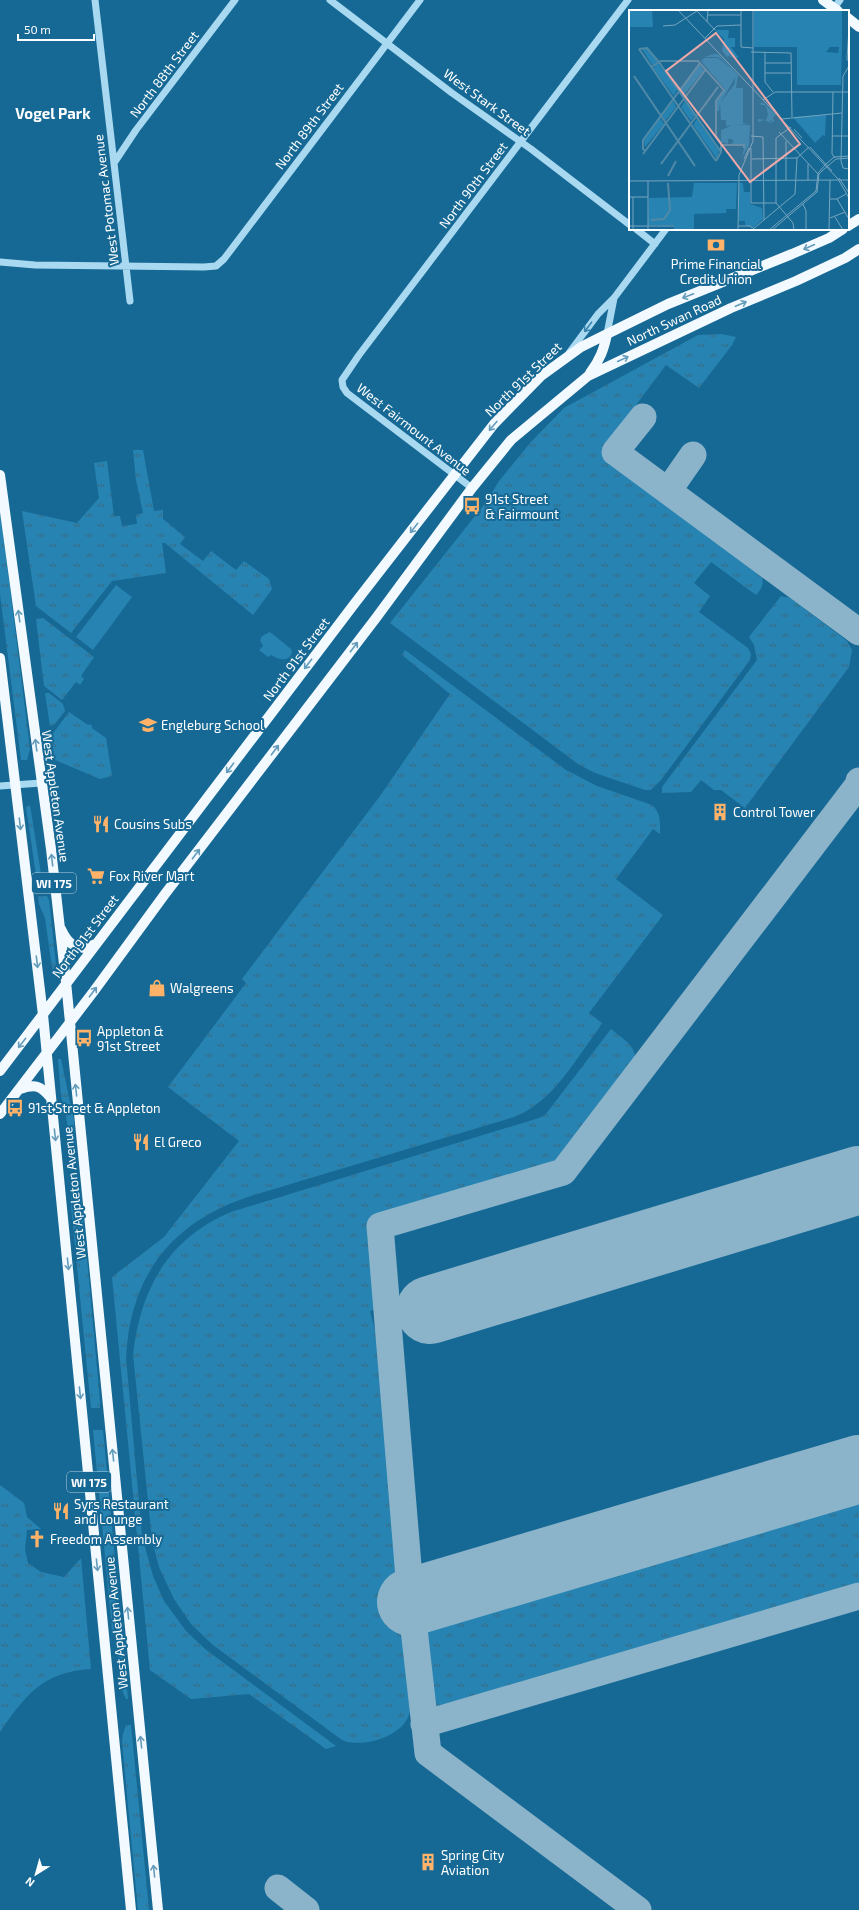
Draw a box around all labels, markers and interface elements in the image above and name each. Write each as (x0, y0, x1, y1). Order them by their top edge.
inset map (629, 10, 849, 230)
scale bar (18, 16, 94, 42)
text: 50 m (24, 22, 51, 36)
street label: North 88th Street (126, 27, 202, 121)
street label: West Stark Street (440, 65, 534, 139)
street label: North 89th Street (271, 80, 347, 172)
district label: Vogel Park (15, 104, 91, 122)
street label: West Potomac Avenue (90, 134, 122, 266)
street label: North 90th Street (435, 139, 511, 231)
bank icon: Prime Financial Credit Union (706, 235, 726, 255)
one-way arrow (803, 244, 815, 251)
place label: Prime Financial Credit Union (671, 256, 761, 287)
street label: North Swan Road (624, 291, 724, 349)
one-way arrow (683, 293, 695, 301)
one-way arrow (734, 300, 746, 308)
one-way arrow (584, 321, 593, 332)
street label: North 91st Street (481, 338, 565, 420)
one-way arrow (616, 355, 628, 362)
street label: West Fairmount Avenue (354, 379, 474, 479)
one-way arrow (489, 420, 498, 431)
place label: 91st Street & Fairmount (485, 491, 559, 522)
bus stop icon: 91st Street & Fairmount (462, 496, 482, 516)
one-way arrow (409, 523, 418, 534)
one-way arrow (15, 610, 23, 623)
street label: North 91st Street (259, 614, 333, 704)
one-way arrow (350, 642, 358, 653)
one-way arrow (304, 659, 313, 670)
school or university icon: Engleburg School (138, 715, 158, 735)
place label: Engleburg School (161, 717, 264, 733)
street label: West Appleton Avenue (39, 729, 73, 863)
one-way arrow (32, 739, 40, 752)
one-way arrow (270, 745, 279, 756)
one-way arrow (225, 762, 234, 773)
building icon: Control Tower (710, 802, 730, 822)
place label: Control Tower (733, 804, 815, 820)
restaurant icon: Cousins Subs (91, 814, 111, 834)
place label: Cousins Subs (114, 816, 192, 832)
one-way arrow (16, 817, 24, 830)
one-way arrow (191, 848, 200, 859)
one-way arrow (48, 854, 56, 867)
supermarket icon: Fox River Mart (86, 866, 106, 886)
place label: Fox River Mart (109, 868, 194, 884)
road number: WI 175 (32, 873, 76, 893)
street label: North 91st Street (48, 891, 122, 981)
one-way arrow (33, 955, 41, 968)
shop icon: Walgreens (147, 978, 167, 998)
place label: Walgreens (170, 980, 234, 996)
one-way arrow (89, 986, 98, 997)
place label: Appleton & 91st Street (97, 1023, 164, 1054)
bus stop icon: Appleton & 91st Street (74, 1028, 94, 1048)
one-way arrow (17, 1037, 26, 1048)
one-way arrow (73, 1084, 80, 1097)
bus stop icon: 91st Street & Appleton (5, 1098, 25, 1118)
place label: 91st Street & Appleton (28, 1100, 161, 1116)
street label: West Appleton Avenue (59, 1126, 89, 1260)
one-way arrow (51, 1128, 59, 1141)
restaurant icon: El Greco (131, 1132, 151, 1152)
place label: El Greco (154, 1134, 202, 1150)
one-way arrow (64, 1257, 71, 1270)
one-way arrow (76, 1386, 84, 1399)
one-way arrow (109, 1449, 116, 1462)
road number: WI 175 (67, 1472, 111, 1492)
place label: Syrs Restaurant and Lounge (74, 1496, 169, 1527)
restaurant icon: Syrs Restaurant and Lounge (51, 1501, 71, 1521)
church icon: Freedom Assembly (27, 1529, 47, 1549)
place label: Freedom Assembly (50, 1531, 162, 1547)
street label: West Appleton Avenue (101, 1556, 131, 1690)
one-way arrow (93, 1558, 100, 1571)
one-way arrow (125, 1606, 132, 1619)
one-way arrow (137, 1736, 145, 1749)
place label: Spring City Aviation (441, 1847, 505, 1878)
building icon: Spring City Aviation (418, 1852, 438, 1872)
north arrow (16, 1854, 56, 1894)
one-way arrow (151, 1865, 158, 1878)
text: N (23, 1875, 37, 1890)

